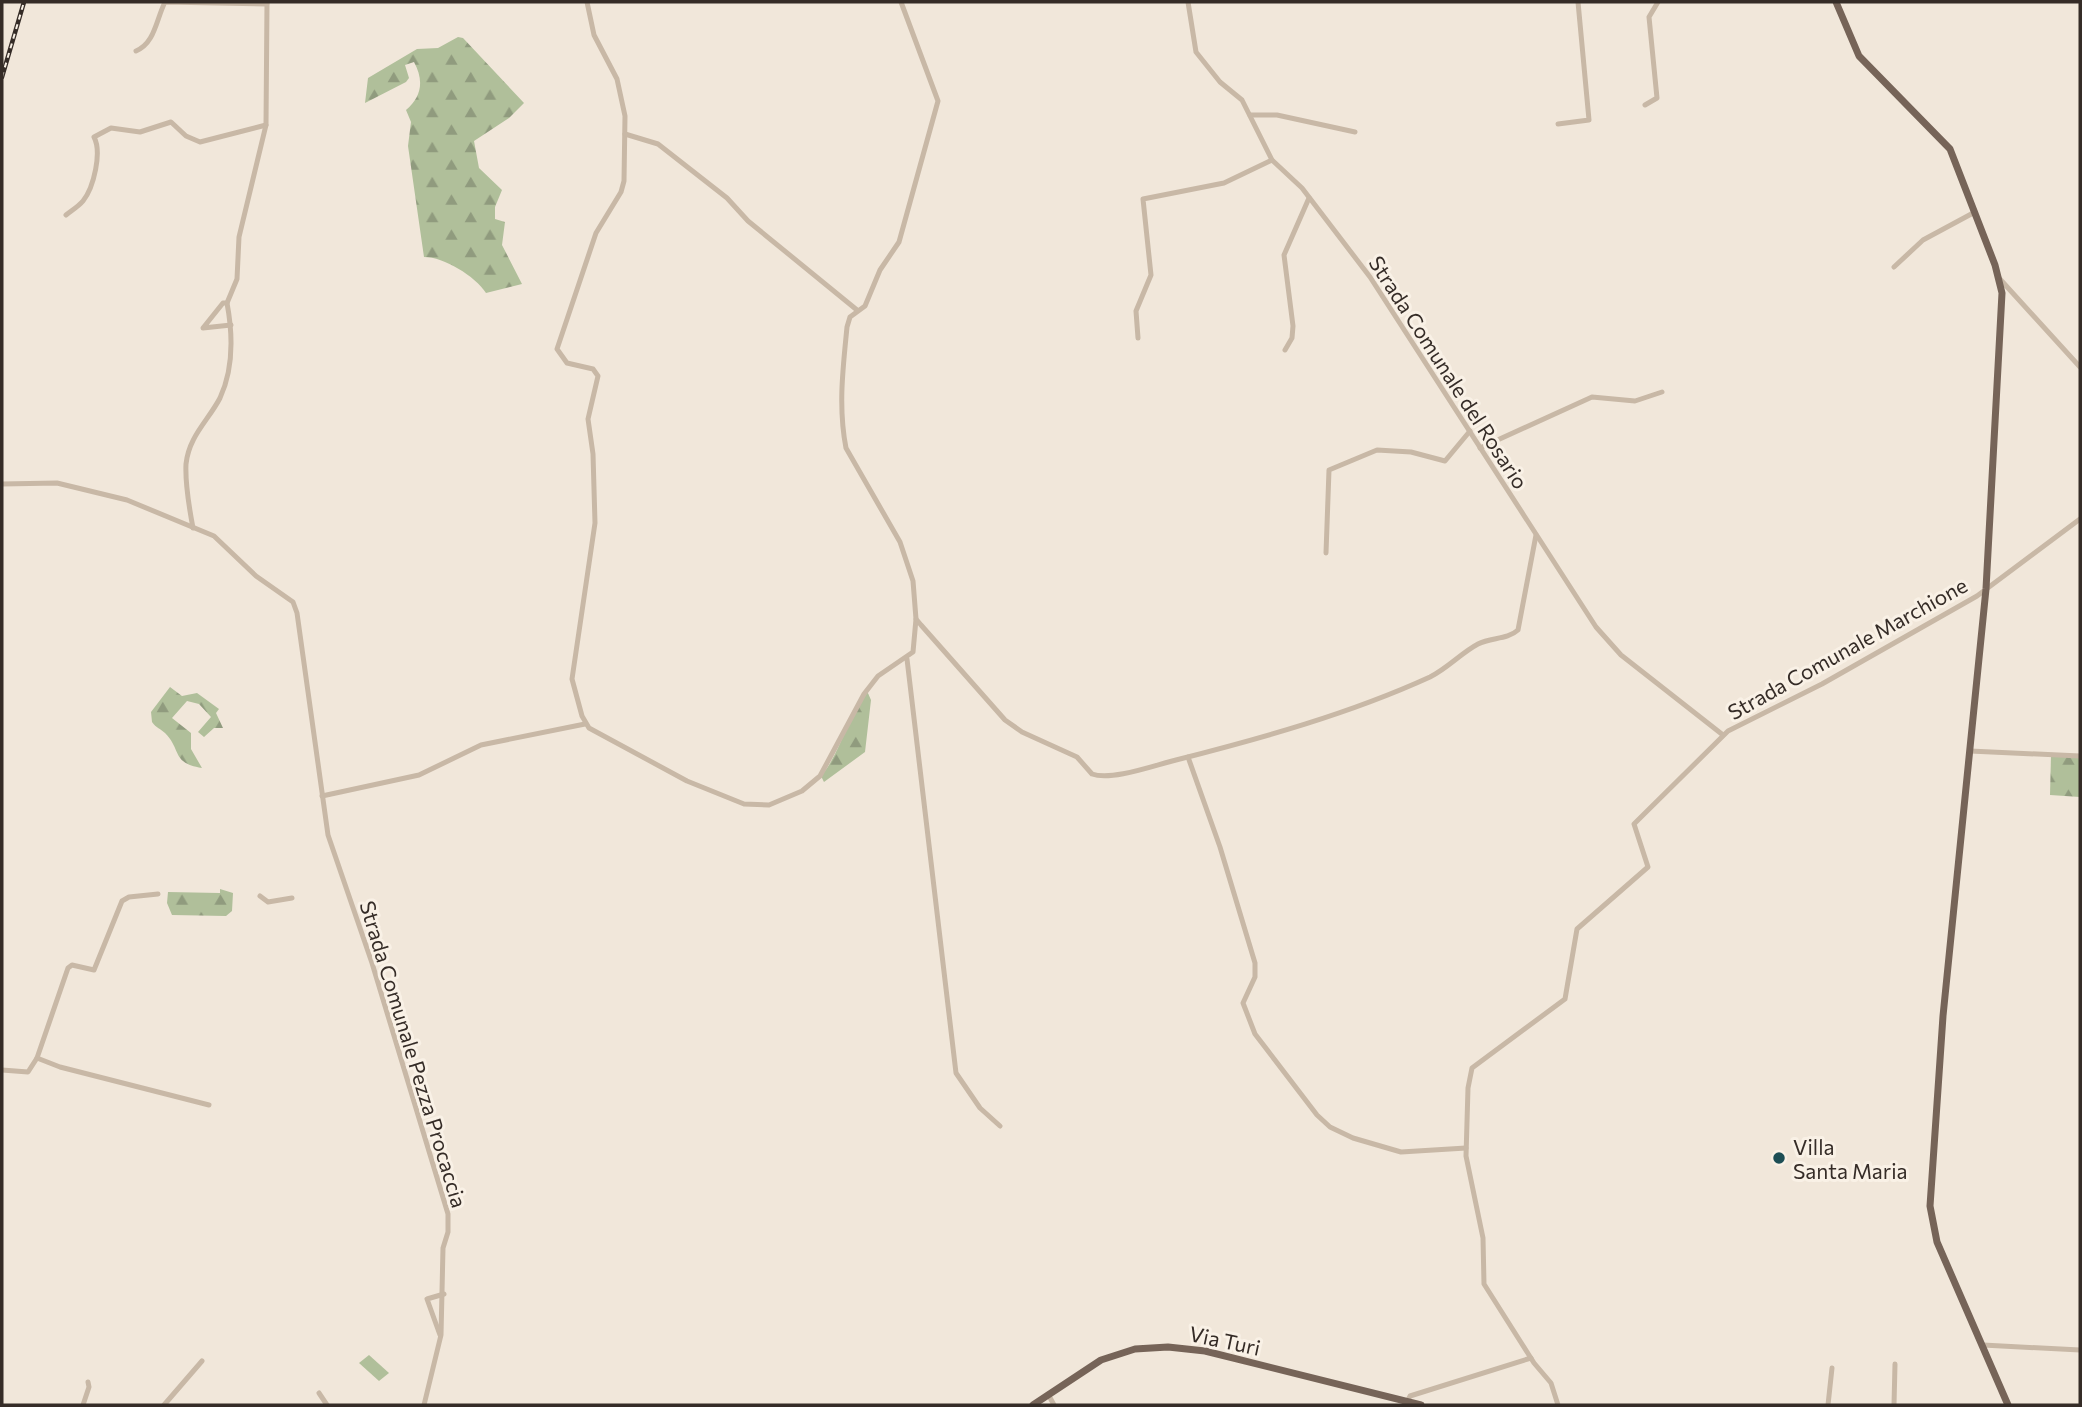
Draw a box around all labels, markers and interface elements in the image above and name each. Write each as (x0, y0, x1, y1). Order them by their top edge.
street label: Strada Comunale del Rosario (1364, 251, 1534, 493)
street label: Strada Comunale Marchione (1723, 572, 1971, 724)
street label: Strada Comunale Pezza Procaccia (355, 898, 473, 1210)
place label: Villa Santa Maria (1793, 1134, 1908, 1183)
marker: Villa Santa Maria (1771, 1150, 1787, 1166)
street label: Via Turi (1187, 1320, 1263, 1360)

